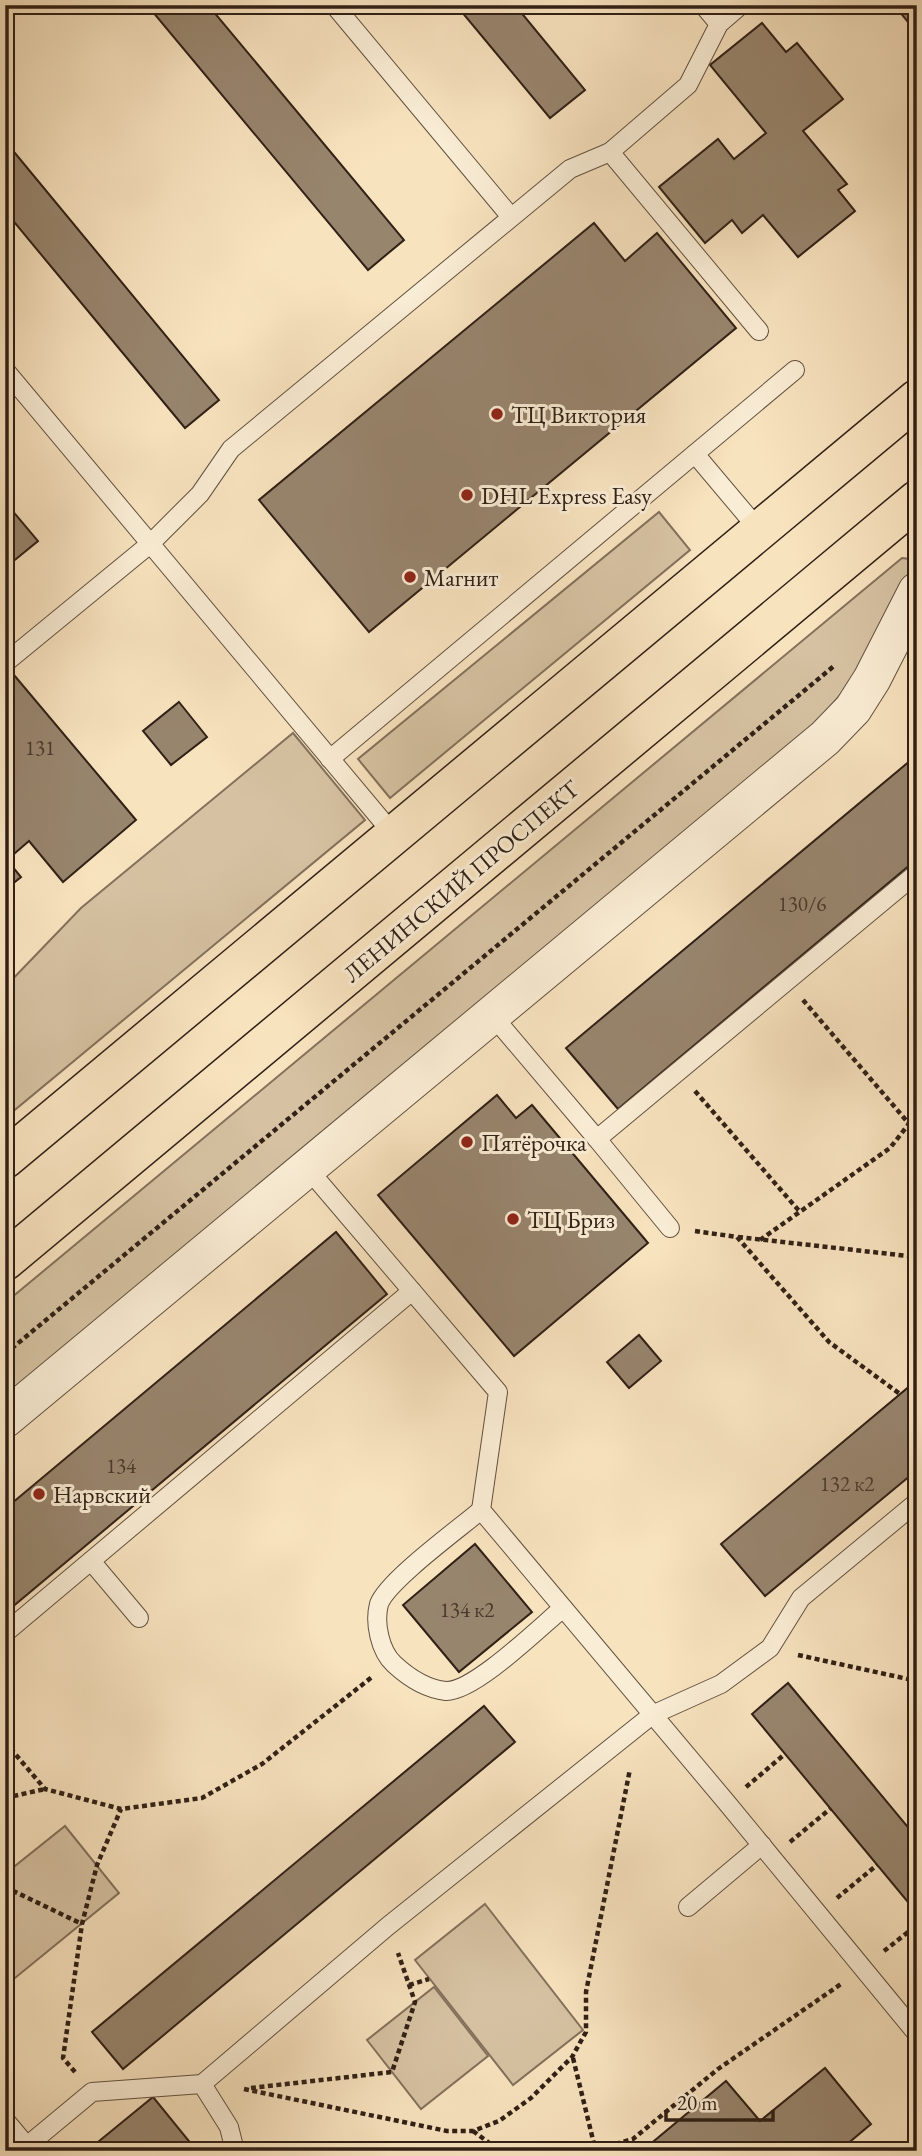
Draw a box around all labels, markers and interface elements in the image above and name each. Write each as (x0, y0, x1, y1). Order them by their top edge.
place label: ТЦ Виктория (511, 399, 647, 430)
marker: ТЦ Виктория (489, 406, 505, 422)
place label: DHL Express Easy (481, 480, 652, 511)
marker: DHL Express Easy (459, 487, 475, 503)
place label: Магнит (424, 562, 498, 593)
marker: Магнит (402, 569, 418, 585)
house number: 131 (25, 734, 55, 761)
street label: ЛЕНИНСКИЙ ПРОСПЕКТ (337, 772, 586, 989)
house number: 130/6 (778, 890, 826, 917)
place label: Пятёрочка (481, 1127, 587, 1158)
marker: Пятёрочка (459, 1134, 475, 1150)
place label: ТЦ Бриз (527, 1204, 615, 1235)
marker: ТЦ Бриз (505, 1211, 521, 1227)
house number: 134 (106, 1452, 137, 1479)
house number: 132 к2 (820, 1470, 874, 1497)
place label: Нарвский (53, 1479, 151, 1510)
marker: Нарвский (31, 1486, 47, 1502)
house number: 134 к2 (440, 1596, 494, 1623)
scale bar (666, 2079, 773, 2123)
text: 20 m (677, 2089, 718, 2116)

